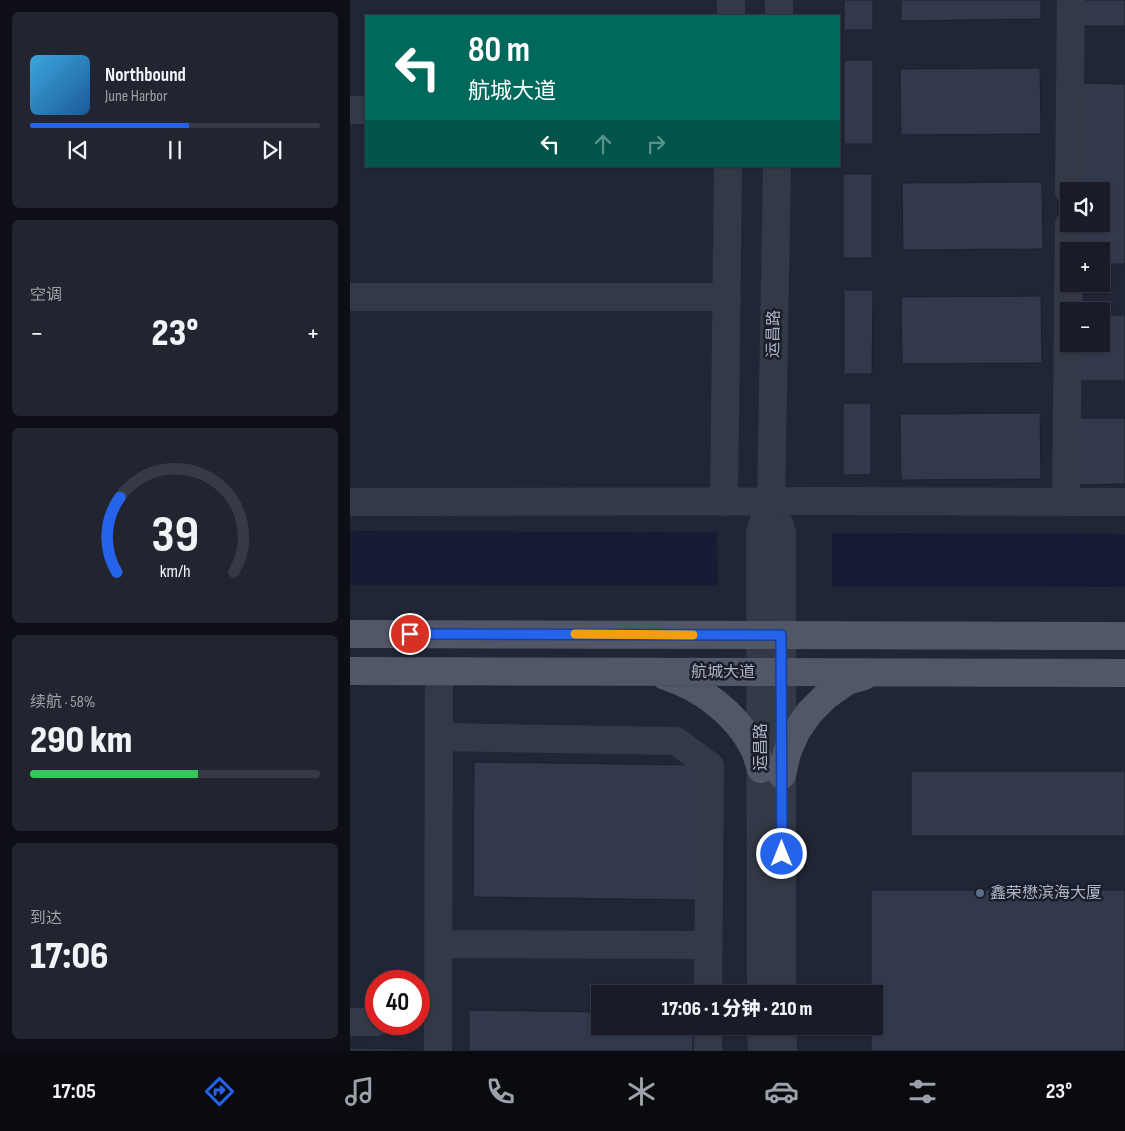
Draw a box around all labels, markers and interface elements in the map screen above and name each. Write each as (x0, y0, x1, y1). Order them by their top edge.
text: 80 m (468, 29, 530, 72)
icon: left (385, 35, 450, 100)
text: Northbound (105, 64, 186, 87)
text: 航城大道 (468, 78, 556, 105)
text: June Harbor (105, 87, 168, 106)
icon: left (536, 130, 564, 158)
icon: ahead (589, 130, 617, 158)
icon: right (642, 130, 670, 158)
icon: previous (64, 136, 92, 164)
icon: pause (161, 136, 189, 164)
icon: next (258, 136, 286, 164)
map controls (1060, 182, 1110, 352)
button: sound (1060, 182, 1110, 232)
button: + (1060, 242, 1110, 292)
text: 空调 (30, 286, 62, 305)
button: − (1060, 302, 1110, 352)
street label: 运昌路 (764, 310, 784, 358)
text: 23° (152, 311, 198, 356)
text: − (30, 317, 44, 350)
text: + (306, 317, 320, 350)
text: 39 (151, 504, 199, 567)
text: km/h (160, 561, 190, 582)
pin (389, 613, 431, 655)
icon: arrive (396, 620, 424, 648)
street label: 航城大道 (691, 663, 755, 682)
text: 续航 · 58% (30, 693, 95, 712)
text: 290 km (30, 718, 132, 763)
street label: 运昌路 (752, 723, 771, 771)
position arrow (755, 827, 807, 879)
place label: 鑫荣懋滨海大厦 (990, 884, 1102, 903)
marker: 鑫荣懋滨海大厦 (974, 887, 986, 899)
text: 到达 (30, 909, 62, 928)
text: 17:06 (30, 934, 109, 979)
speed limit sign: 40 (365, 970, 430, 1035)
text: 17:06 · 1 分钟 · 210 m (662, 998, 812, 1021)
icon: directions (202, 1074, 237, 1109)
icon: music (342, 1074, 377, 1109)
icon: phone (483, 1074, 518, 1109)
icon: climate (624, 1074, 659, 1109)
icon: car (764, 1074, 799, 1109)
icon: filters (905, 1074, 940, 1109)
text: 17:05 (53, 1078, 96, 1105)
text: 23° (1046, 1078, 1072, 1105)

